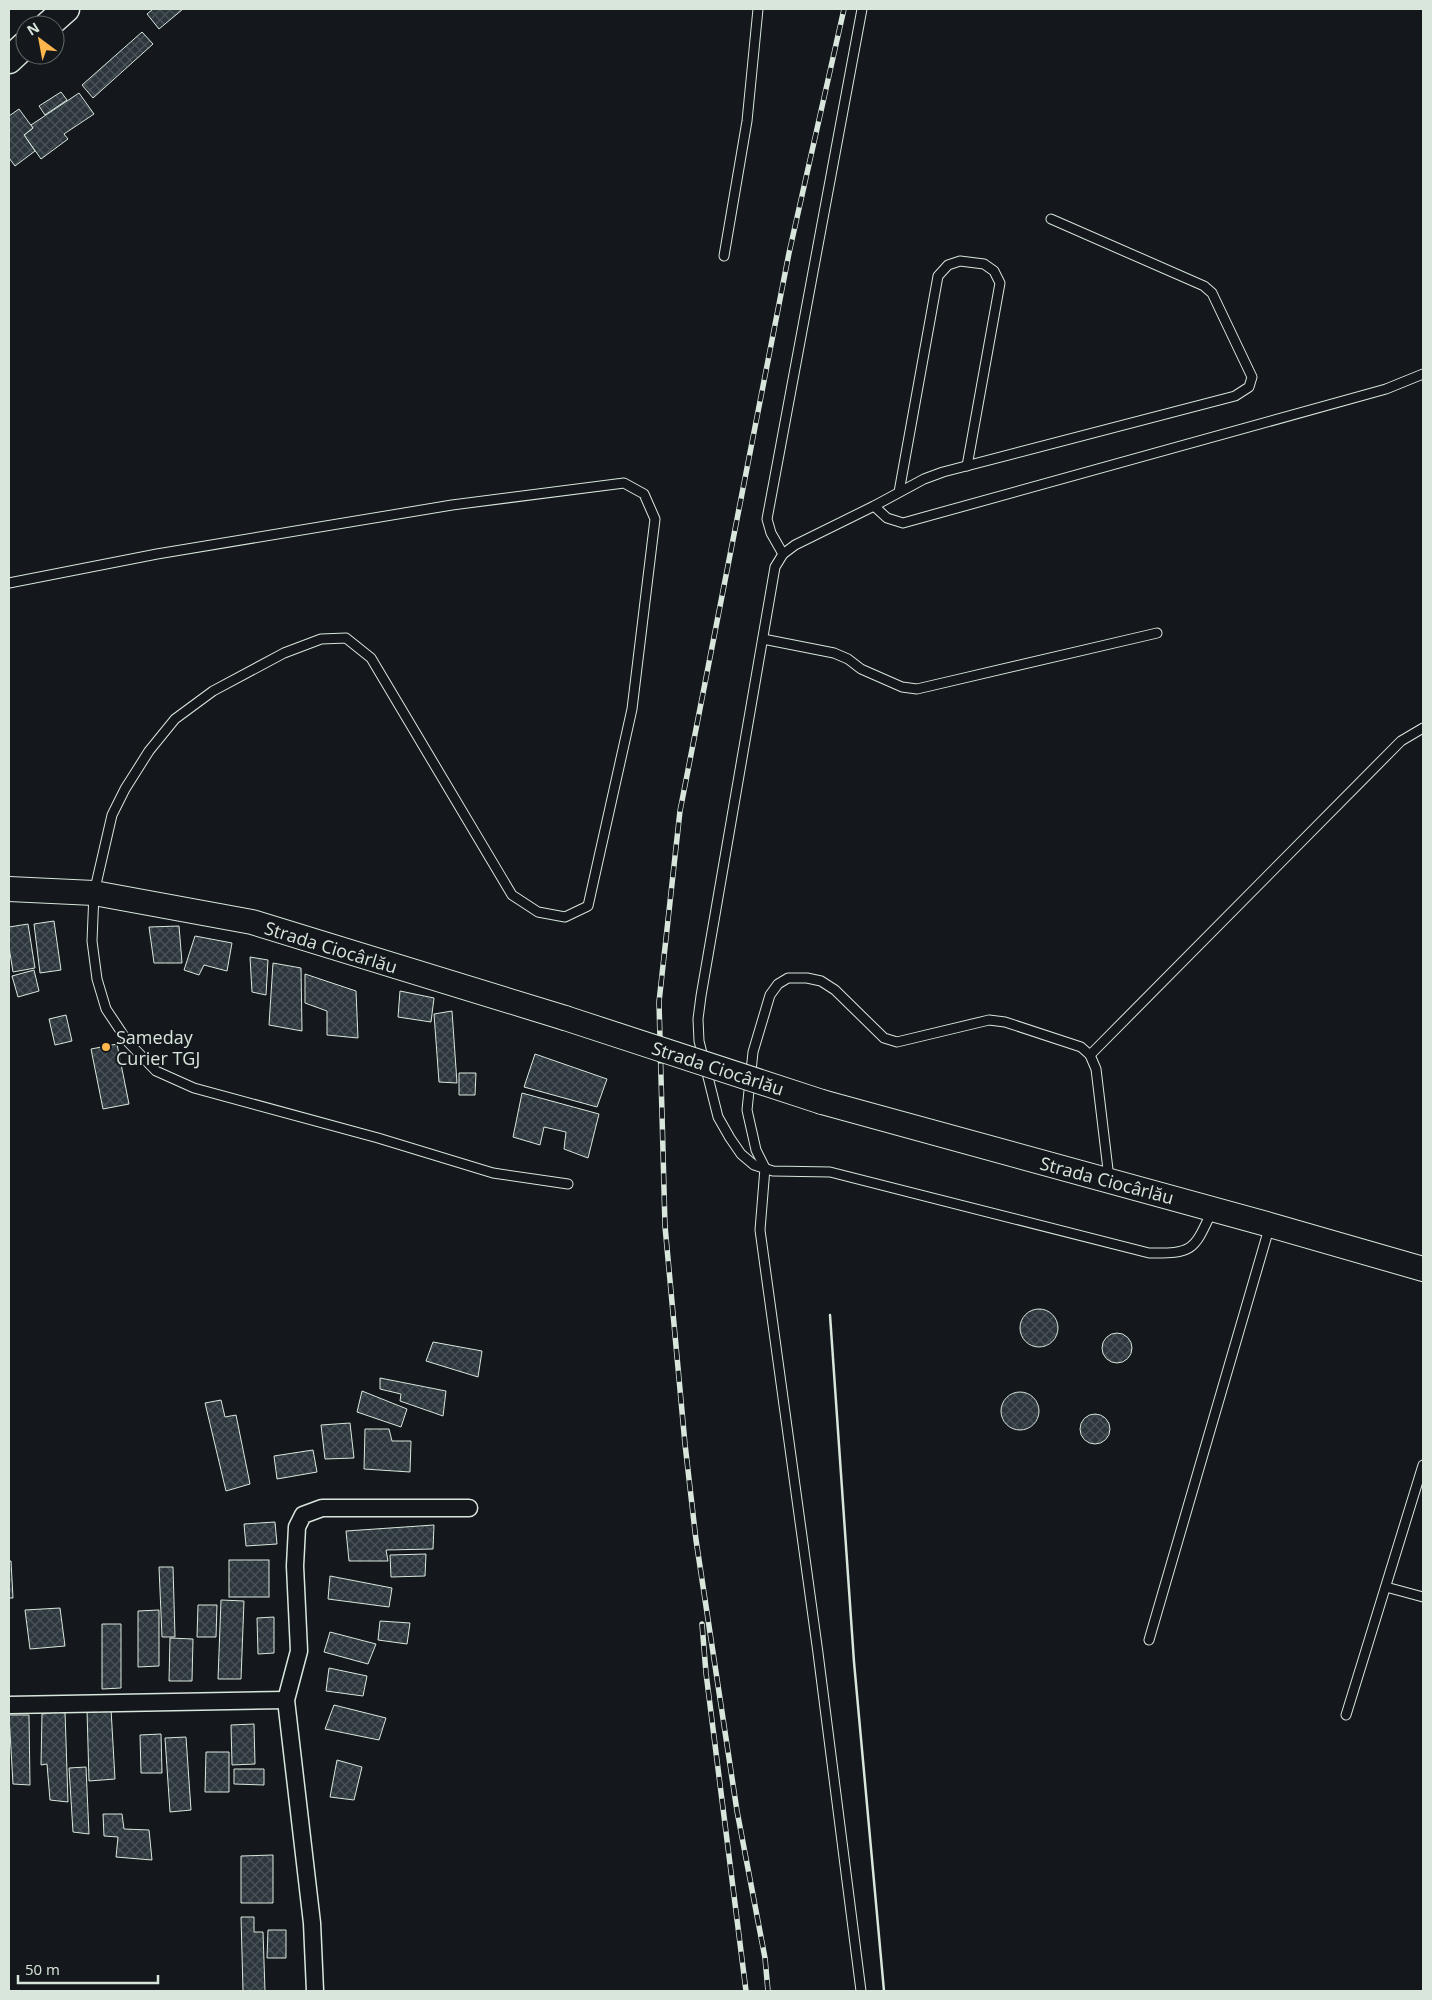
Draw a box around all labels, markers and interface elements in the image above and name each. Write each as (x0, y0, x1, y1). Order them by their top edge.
north arrow (15, 15, 65, 65)
text: N (23, 17, 43, 40)
street label: Strada Ciocârlău (262, 915, 400, 979)
place label: Sameday Curier TGJ (116, 1025, 200, 1070)
street label: Strada Ciocârlău (649, 1035, 787, 1101)
marker: Sameday Curier TGJ (100, 1041, 112, 1053)
street label: Strada Ciocârlău (1037, 1151, 1177, 1209)
scale bar (18, 1952, 158, 1984)
text: 50 m (25, 1959, 60, 1979)

